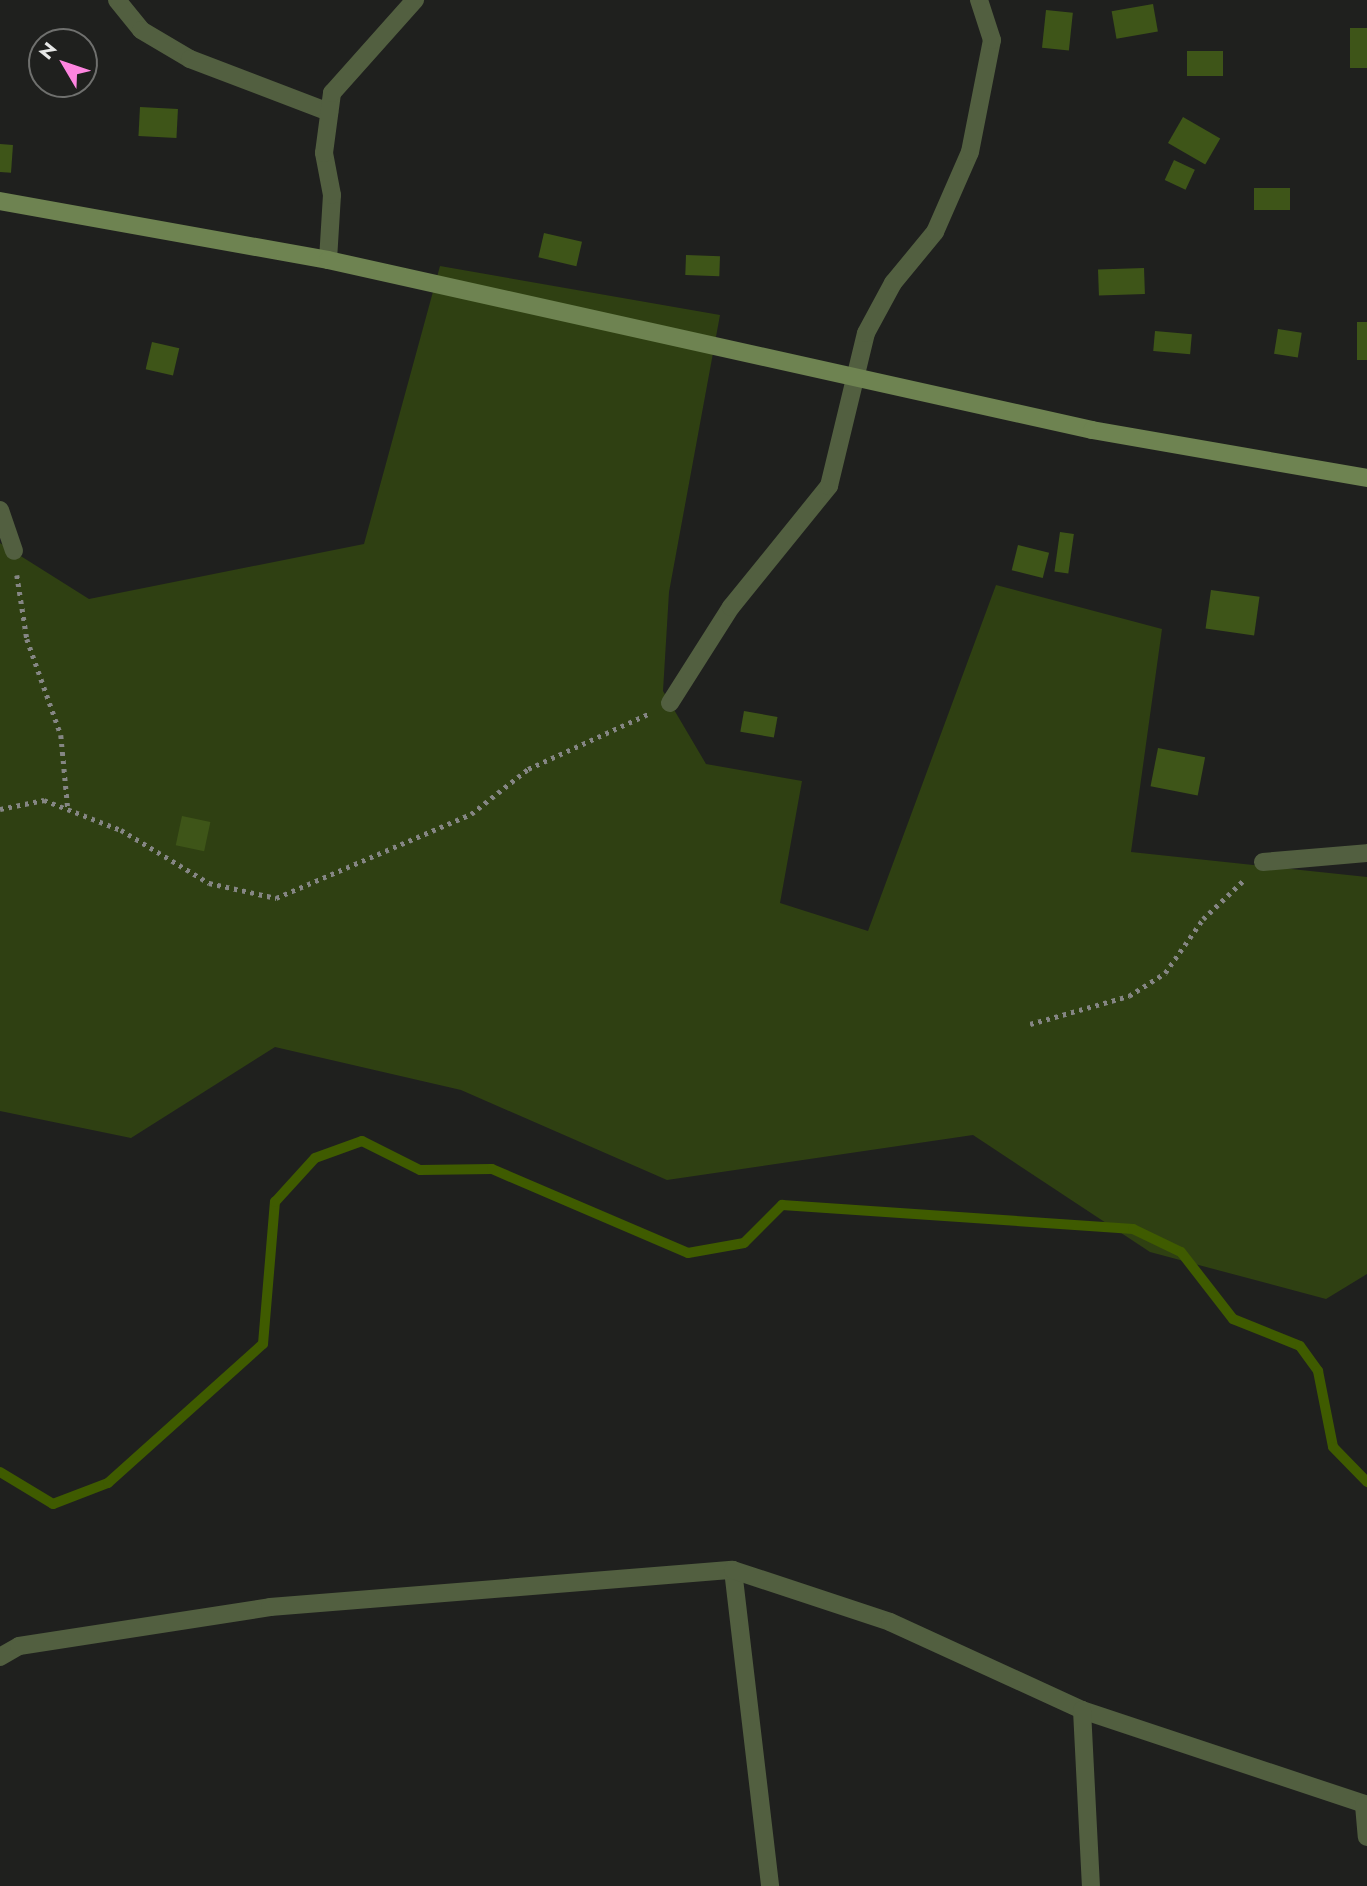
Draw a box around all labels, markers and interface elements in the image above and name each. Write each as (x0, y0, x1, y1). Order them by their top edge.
north arrow (28, 28, 98, 98)
text: N (33, 36, 63, 65)

